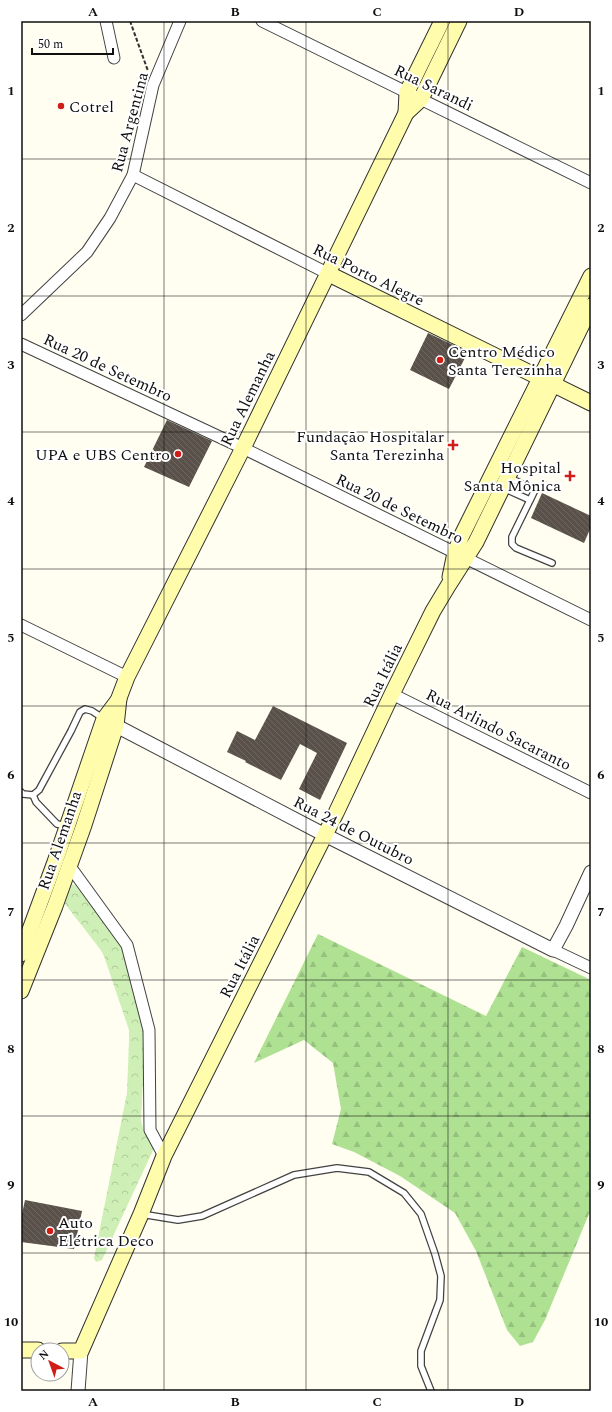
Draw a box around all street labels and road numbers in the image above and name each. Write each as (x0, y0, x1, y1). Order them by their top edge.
street label: Rua Sarandi (390, 58, 477, 117)
street label: Rua Argentina (105, 69, 155, 175)
street label: Rua Porto Alegre (309, 237, 428, 312)
street label: Rua 20 de Setembro (39, 328, 176, 408)
street label: Rua Alemanha (214, 346, 281, 450)
street label: Rua 20 de Setembro (332, 468, 468, 550)
street label: Rua Itália (357, 639, 409, 712)
street label: Rua Arlindo Sacaranto (422, 683, 575, 777)
street label: Rua Alemanha (32, 787, 88, 893)
street label: Rua 24 de Outubro (289, 790, 418, 872)
street label: Rua Itália (214, 930, 266, 1002)

